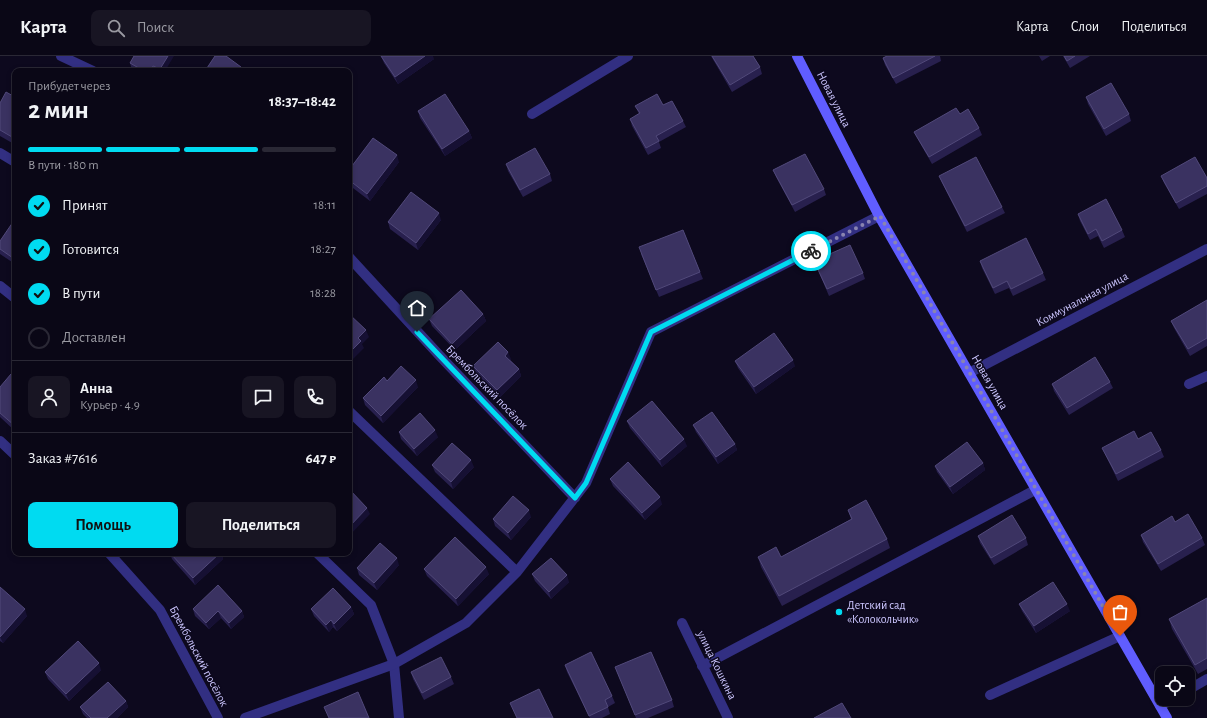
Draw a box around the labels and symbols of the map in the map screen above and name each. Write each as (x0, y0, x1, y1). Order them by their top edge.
street label: Новая улица (814, 69, 853, 130)
courier (791, 231, 831, 271)
street label: Коммунальная улица (1034, 269, 1131, 329)
pin (400, 291, 434, 332)
street label: Брембольский посёлок (444, 343, 531, 432)
street label: Новая улица (969, 353, 1011, 412)
pin (1103, 595, 1137, 636)
place label: Детский сад «Колокольчик» (847, 599, 919, 625)
street label: Брембольский посёлок (167, 604, 231, 709)
marker: Детский сад «Колокольчик» (834, 607, 844, 617)
street label: улица Кошкина (694, 628, 739, 702)

